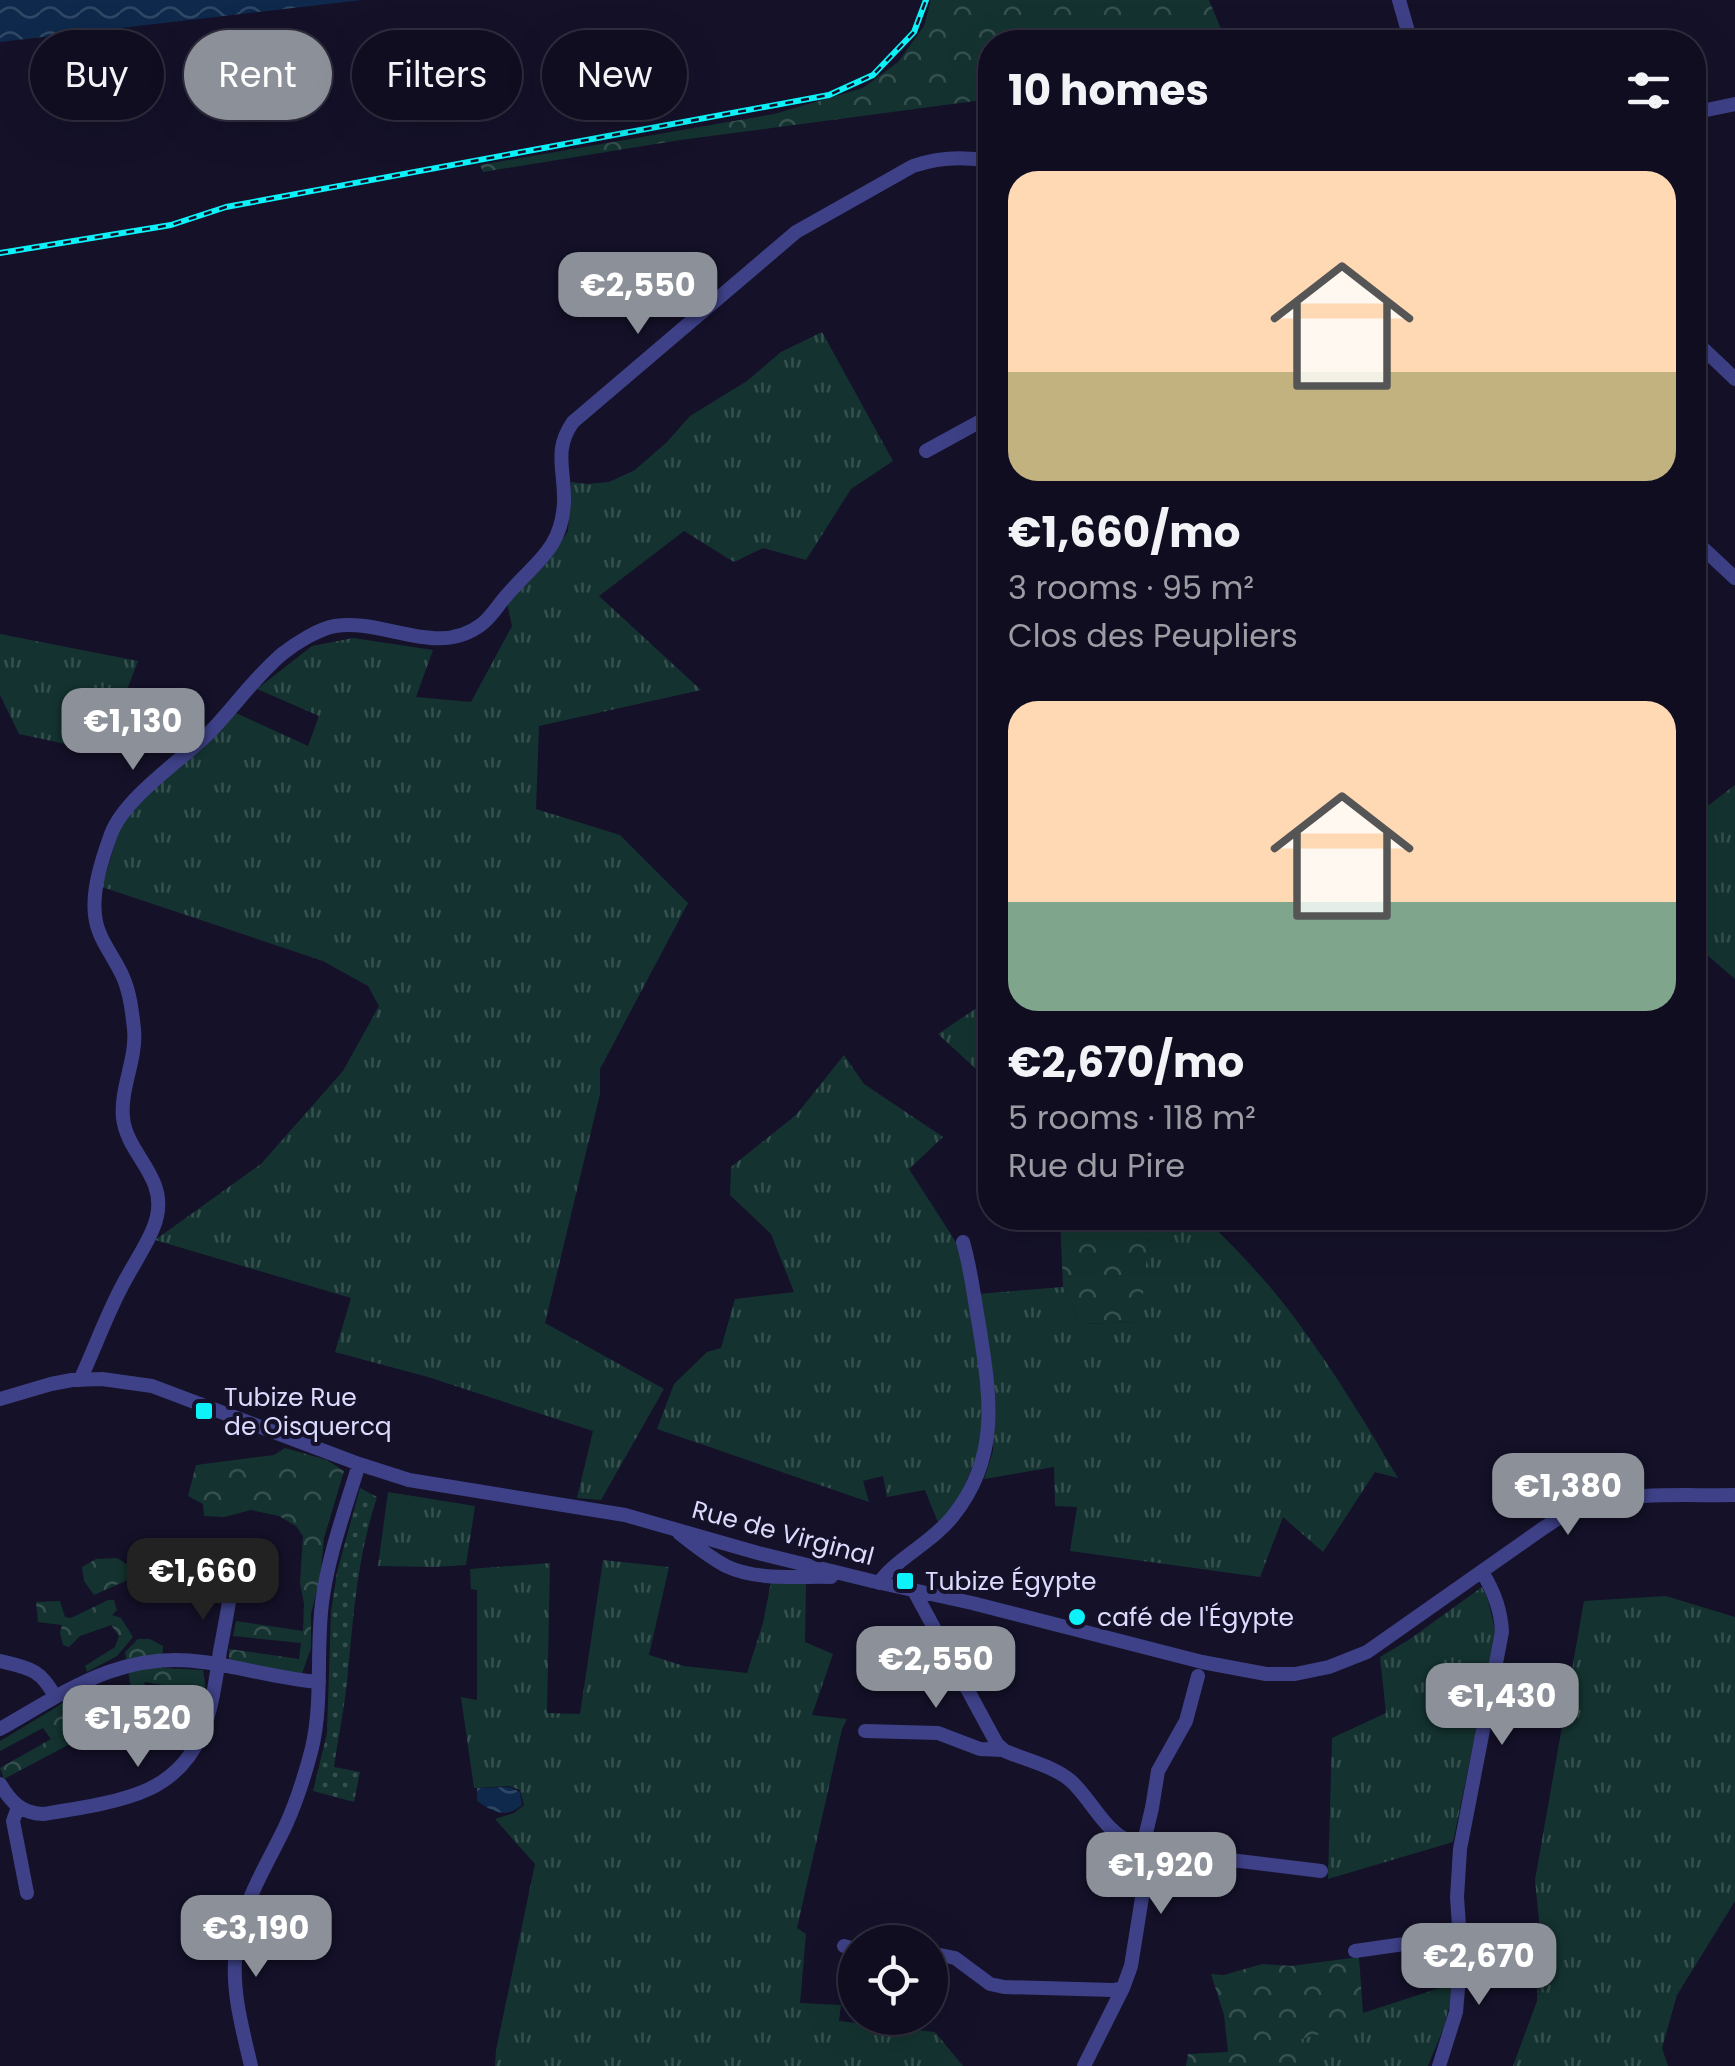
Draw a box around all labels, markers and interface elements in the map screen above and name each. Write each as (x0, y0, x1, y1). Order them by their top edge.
chip: Buy (30, 30, 164, 120)
chip: Rent (184, 30, 332, 120)
chip: Filters (352, 30, 522, 120)
chip: New (542, 30, 687, 120)
text: 10 homes (1008, 61, 1209, 120)
icon: filters (1621, 63, 1676, 118)
icon: home (1252, 236, 1432, 416)
pin: €2,550 (557, 252, 719, 337)
text: €2,550 (580, 262, 696, 307)
text: €1,660/mo (1008, 503, 1240, 562)
text: 3 rooms · 95 m² (1008, 565, 1254, 610)
text: Clos des Peupliers (1008, 613, 1298, 658)
pin: €1,130 (52, 688, 214, 773)
text: €1,130 (84, 698, 182, 743)
icon: home (1252, 766, 1432, 946)
text: €2,670/mo (1008, 1033, 1244, 1092)
text: 5 rooms · 118 m² (1008, 1095, 1256, 1140)
text: Rue du Pire (1008, 1143, 1185, 1188)
place label: Tubize Rue de Oisquercq (224, 1380, 392, 1444)
marker: Tubize Rue de Oisquercq (193, 1400, 215, 1422)
pin: €1,380 (1487, 1453, 1649, 1538)
text: €1,380 (1514, 1463, 1622, 1508)
street label: Rue de Virginal (688, 1492, 878, 1574)
pin: €1,660 (122, 1538, 284, 1623)
text: €1,660 (149, 1548, 257, 1593)
place label: Tubize Égypte (925, 1564, 1096, 1599)
marker: Tubize Égypte (894, 1570, 916, 1592)
place label: café de l'Égypte (1097, 1600, 1294, 1635)
marker: café de l'Égypte (1066, 1606, 1088, 1628)
pin: €2,550 (855, 1626, 1017, 1711)
text: €2,550 (878, 1636, 994, 1681)
pin: €1,430 (1421, 1663, 1583, 1748)
text: €1,430 (1448, 1673, 1556, 1718)
pin: €1,520 (57, 1685, 219, 1770)
text: €1,520 (85, 1695, 191, 1740)
pin: €1,920 (1080, 1832, 1242, 1917)
text: €1,920 (1108, 1842, 1214, 1887)
pin: €3,190 (175, 1895, 337, 1980)
text: €3,190 (203, 1905, 309, 1950)
pin: €2,670 (1398, 1923, 1560, 2008)
map controls (838, 1925, 948, 2035)
button: locate (838, 1925, 948, 2035)
text: €2,670 (1423, 1933, 1535, 1978)

